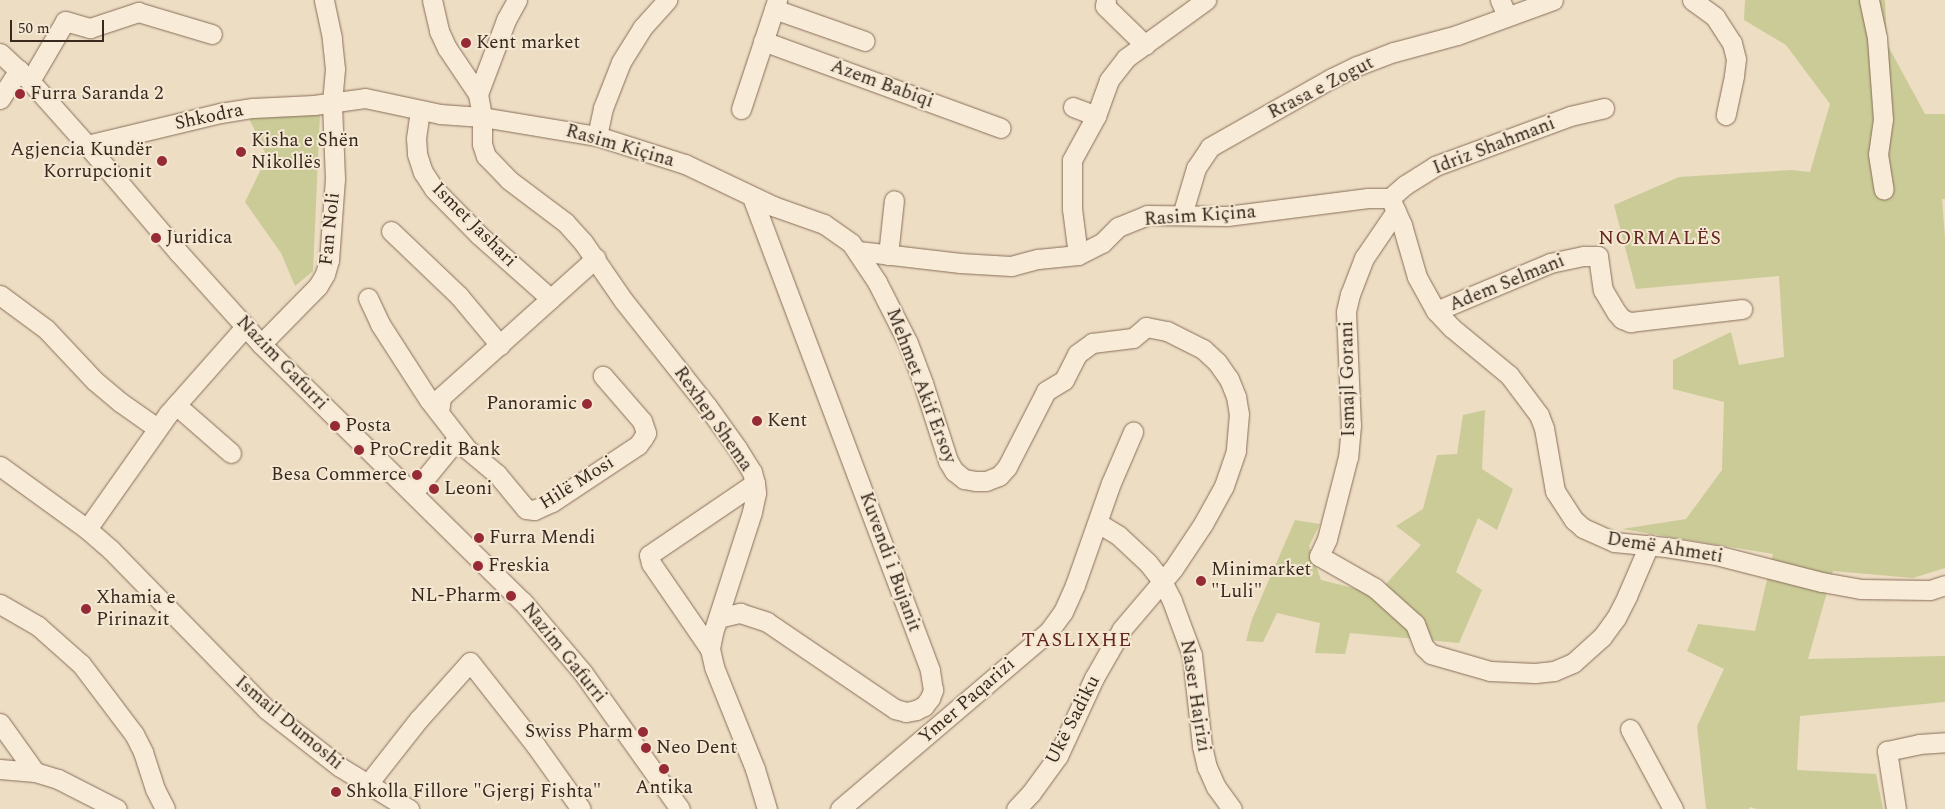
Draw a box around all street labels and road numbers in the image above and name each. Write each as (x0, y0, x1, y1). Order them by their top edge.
street label: Rrasa e Zogut (1264, 52, 1378, 124)
street label: Azem Babiqi (827, 55, 937, 113)
street label: Shkodra (173, 99, 245, 135)
street label: Idriz Shahmani (1430, 112, 1558, 180)
street label: Rasim Kiçina (563, 120, 677, 172)
street label: Ismet Jashari (427, 178, 521, 272)
street label: Fan Noli (315, 191, 345, 267)
street label: Rasim Kiçina (1143, 201, 1257, 231)
street label: Adem Selmani (1446, 249, 1568, 317)
street label: Mehmet Akif Ersoy (881, 305, 961, 467)
street label: Nazim Gafurri (231, 311, 333, 415)
street label: Ismajl Gorani (1336, 321, 1360, 437)
street label: Rexhep Shema (668, 362, 758, 476)
street label: Hilë Mosi (536, 451, 618, 515)
street label: Kuvendi i Bujanit (854, 489, 926, 635)
street label: Demë Ahmeti (1605, 528, 1725, 568)
street label: Nazim Gafurri (517, 598, 611, 708)
street label: Naser Hajrizi (1175, 638, 1215, 754)
street label: Ymer Paqarizi (914, 653, 1020, 749)
street label: Ismail Dumoshi (230, 671, 348, 775)
street label: Ukë Sadiku (1041, 672, 1105, 768)

